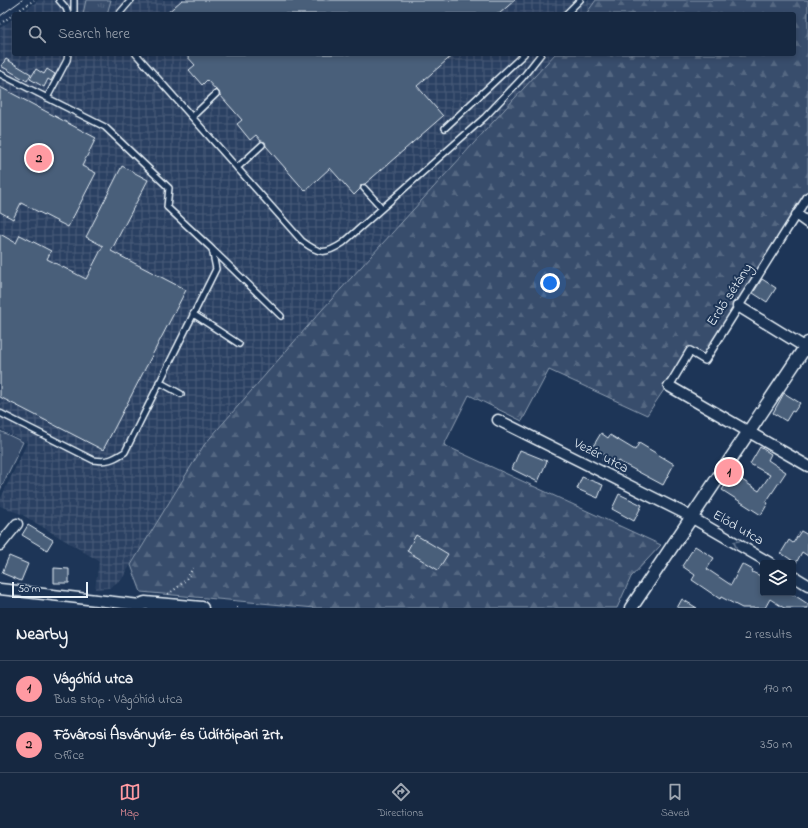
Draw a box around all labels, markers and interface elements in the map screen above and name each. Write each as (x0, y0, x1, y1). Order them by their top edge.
search box (12, 12, 796, 56)
icon: search (26, 23, 48, 45)
text: Search here (58, 23, 130, 45)
pin: 2 (26, 143, 52, 173)
street label: Erdő sétány (702, 259, 759, 331)
your location (540, 273, 560, 293)
street label: Vezér utca (569, 433, 632, 479)
pin: 1 (716, 457, 742, 487)
street label: Előd utca (709, 505, 767, 551)
one-way arrow (733, 541, 740, 548)
map controls (760, 560, 796, 596)
button: layers (760, 560, 796, 596)
scale bar (12, 580, 88, 599)
text: 50 m (18, 581, 40, 597)
text: Nearby (16, 622, 68, 647)
text: 2 results (745, 625, 792, 644)
text: Vágóhíd utca (54, 668, 133, 690)
text: 1 (27, 679, 31, 698)
text: 170 m (764, 679, 792, 698)
text: Bus stop · Vágóhíd utca (54, 690, 183, 709)
text: Fővárosi Ásványvíz- és Üdítőipari Zrt. (54, 724, 283, 746)
text: 2 (26, 735, 32, 754)
text: 350 m (760, 735, 792, 754)
text: Office (54, 746, 84, 765)
tab: Map (119, 781, 141, 821)
tab: Directions (378, 781, 423, 821)
tab: Saved (661, 781, 689, 821)

